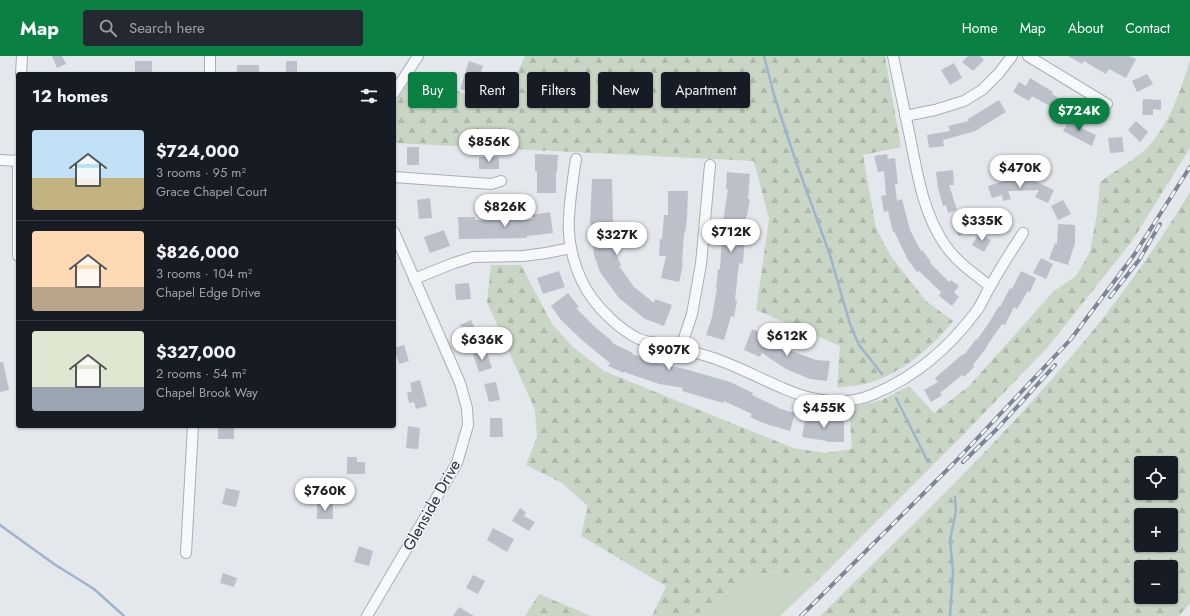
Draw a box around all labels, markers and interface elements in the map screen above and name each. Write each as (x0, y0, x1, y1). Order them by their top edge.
search box (83, 10, 363, 46)
text: Map (20, 15, 59, 42)
icon: search (97, 17, 119, 39)
text: Search here (129, 17, 205, 39)
text: Home (962, 18, 998, 38)
text: Map (1020, 18, 1046, 38)
text: About (1068, 18, 1103, 38)
text: Contact (1125, 18, 1170, 38)
chip: Buy (408, 72, 457, 108)
chip: Rent (465, 72, 519, 108)
chip: Filters (527, 72, 590, 108)
chip: New (598, 72, 653, 108)
chip: Apartment (661, 72, 750, 108)
text: 12 homes (32, 84, 108, 108)
icon: filters (358, 85, 380, 107)
pin: $724K (1051, 98, 1107, 132)
text: $724K (1058, 101, 1100, 120)
pin: $856K (461, 129, 517, 163)
text: $856K (468, 132, 510, 151)
text: $724,000 (156, 139, 239, 163)
icon: home (64, 146, 112, 194)
pin: $470K (992, 155, 1048, 189)
text: $470K (999, 158, 1041, 177)
text: 3 rooms · 95 m² (156, 163, 246, 182)
text: Grace Chapel Court (156, 182, 267, 201)
pin: $826K (477, 194, 533, 228)
text: $826K (484, 197, 526, 216)
pin: $335K (954, 208, 1010, 242)
text: $335K (961, 211, 1003, 230)
pin: $712K (703, 219, 759, 253)
pin: $327K (589, 222, 645, 256)
text: $712K (711, 222, 751, 241)
text: $327K (596, 225, 638, 244)
text: $826,000 (156, 240, 239, 264)
icon: home (64, 247, 112, 295)
text: 3 rooms · 104 m² (156, 264, 252, 283)
text: Chapel Edge Drive (156, 283, 260, 302)
pin: $612K (759, 323, 815, 357)
text: $612K (766, 326, 808, 345)
pin: $636K (454, 327, 510, 361)
text: $636K (461, 330, 503, 349)
pin: $907K (641, 337, 697, 371)
text: $327,000 (156, 340, 236, 364)
text: $907K (648, 340, 690, 359)
icon: home (64, 347, 112, 395)
text: 2 rooms · 54 m² (156, 364, 246, 383)
text: Chapel Brook Way (156, 383, 258, 402)
pin: $455K (796, 395, 852, 429)
text: $455K (802, 398, 846, 417)
street label: Glenside Drive (397, 455, 466, 555)
map controls (1134, 456, 1178, 604)
button: locate (1134, 456, 1178, 500)
pin: $760K (297, 478, 353, 512)
text: $760K (304, 481, 346, 500)
button: + (1134, 508, 1178, 552)
button: − (1134, 560, 1178, 604)

